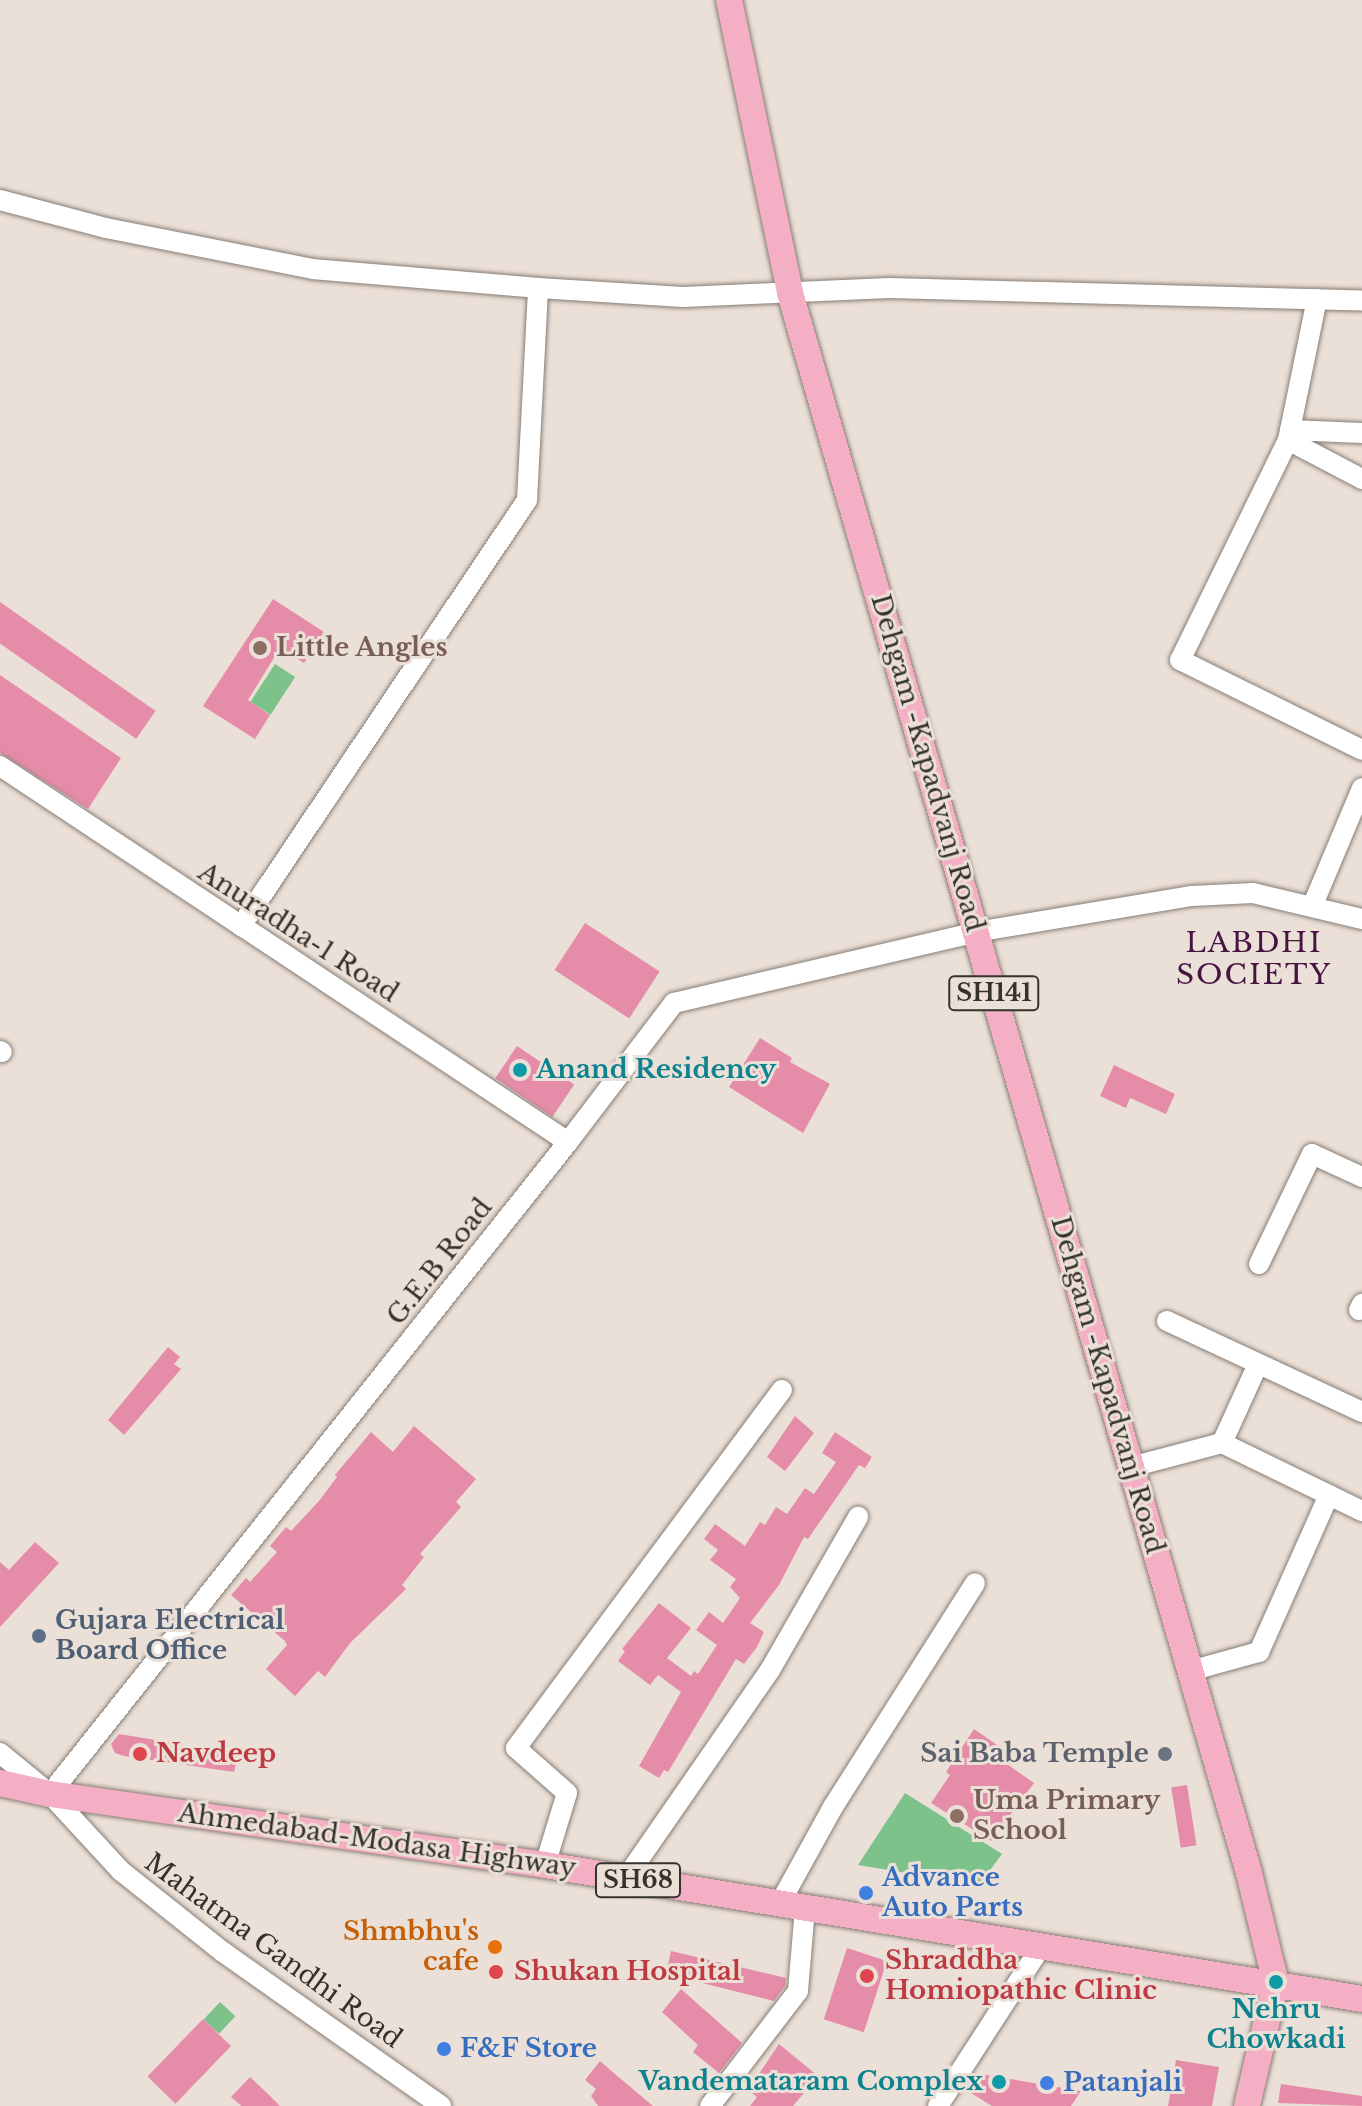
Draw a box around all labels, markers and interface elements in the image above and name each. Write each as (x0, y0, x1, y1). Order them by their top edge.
street label: Dehgam -Kapadvanj Road (864, 591, 990, 935)
place label: Little Angles (276, 632, 449, 664)
marker: Little Angles (251, 639, 269, 657)
street label: Anuradha-1 Road (192, 857, 404, 1009)
district label: LABDHI SOCIETY (1176, 926, 1332, 992)
road number: SH141 (948, 973, 1040, 1013)
place label: Anand Residency (536, 1054, 776, 1086)
marker: Anand Residency (511, 1061, 529, 1079)
street label: G.E.B Road (381, 1193, 499, 1331)
street label: Dehgam -Kapadvanj Road (1044, 1213, 1170, 1557)
place label: Gujara Electrical Board Office (55, 1605, 285, 1666)
marker: Gujara Electrical Board Office (30, 1627, 48, 1645)
place label: Navdeep (156, 1738, 276, 1770)
place label: Sai Baba Temple (920, 1738, 1149, 1770)
marker: Navdeep (131, 1745, 149, 1763)
marker: Sai Baba Temple (1156, 1745, 1174, 1763)
place label: Uma Primary School (973, 1785, 1160, 1846)
street label: Ahmedabad-Modasa Highway (176, 1798, 578, 1884)
marker: Uma Primary School (948, 1807, 966, 1825)
street label: Mahatma Gandhi Road (138, 1847, 408, 2055)
road number: SH68 (594, 1860, 682, 1900)
place label: Advance Auto Parts (882, 1862, 1023, 1924)
marker: Advance Auto Parts (857, 1884, 875, 1902)
place label: Shmbhu's cafe (343, 1916, 479, 1978)
marker: Shmbhu's cafe (486, 1938, 504, 1956)
place label: Shraddha Homiopathic Clinic (885, 1945, 1157, 2006)
place label: Shukan Hospital (514, 1956, 741, 1988)
marker: Shukan Hospital (485, 1961, 507, 1983)
marker: Shraddha Homiopathic Clinic (856, 1965, 878, 1987)
marker: Nehru Chowkadi (1267, 1973, 1285, 1991)
place label: Nehru Chowkadi (1206, 1994, 1346, 2056)
place label: F&F Store (460, 2033, 598, 2065)
marker: F&F Store (435, 2040, 453, 2058)
place label: Vandemataram Complex (639, 2066, 983, 2098)
place label: Patanjali (1063, 2067, 1182, 2099)
marker: Vandemataram Complex (990, 2073, 1008, 2091)
marker: Patanjali (1038, 2074, 1056, 2092)

